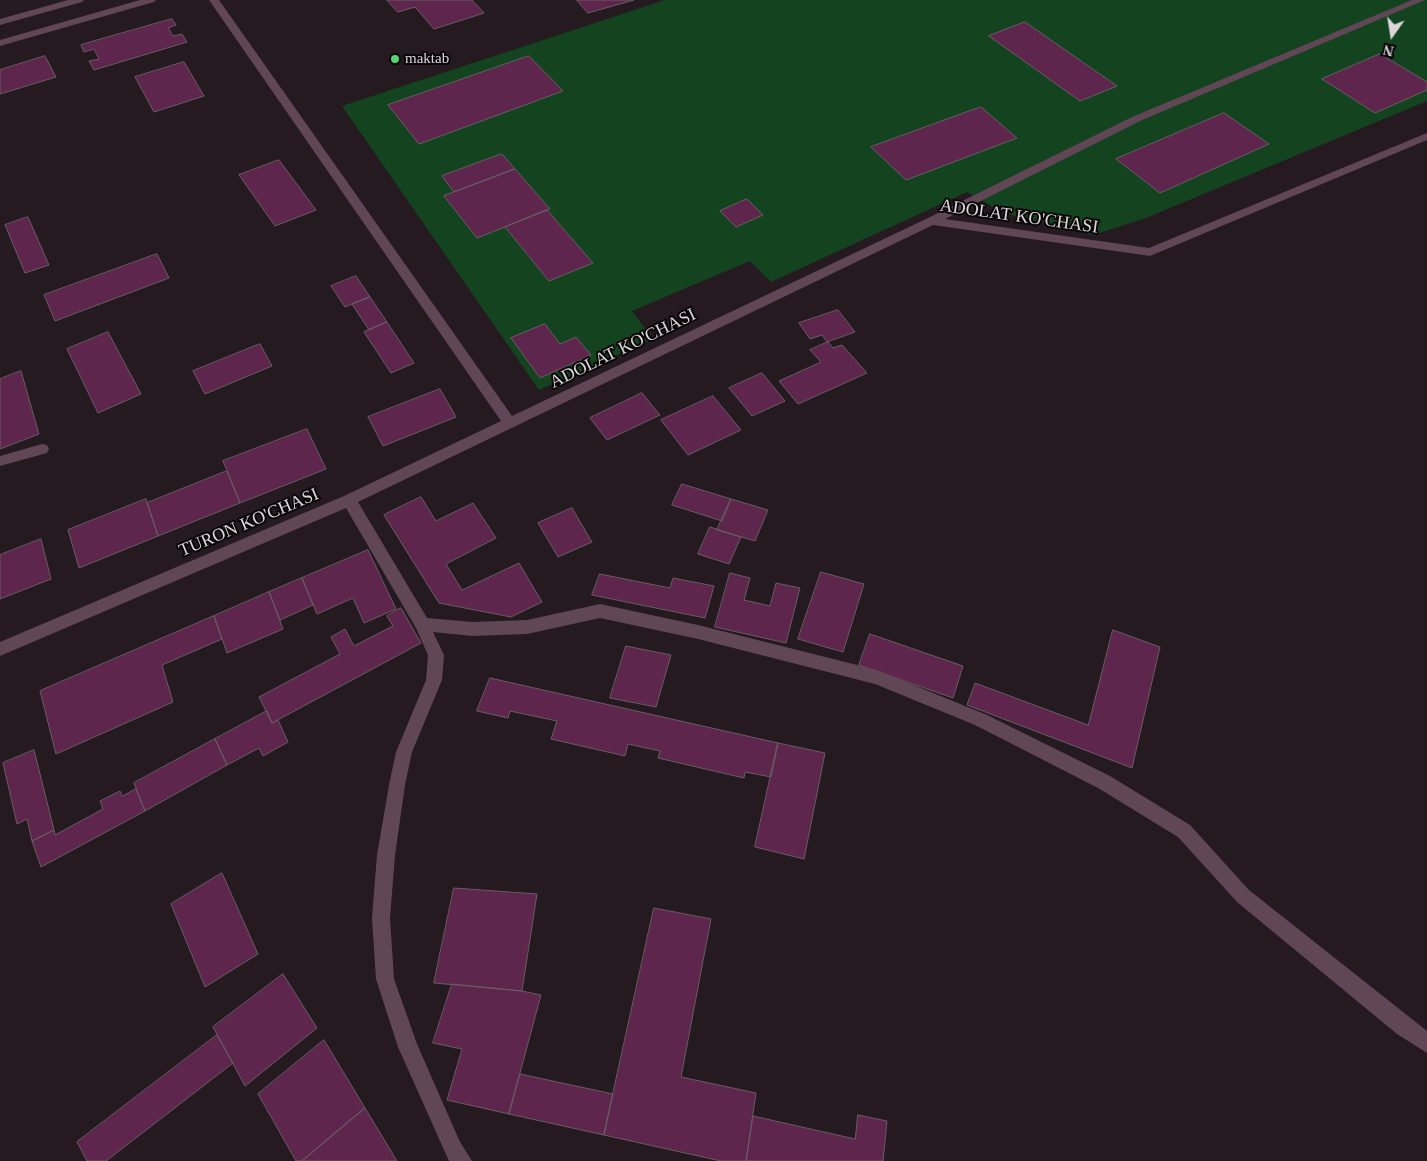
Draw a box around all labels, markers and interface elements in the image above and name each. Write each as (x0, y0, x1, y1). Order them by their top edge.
north arrow (1367, 10, 1417, 60)
text: N (1382, 42, 1395, 59)
place label: maktab (405, 50, 449, 68)
marker: maktab (389, 53, 401, 65)
street label: ADOLAT KO'CHASI (938, 195, 1100, 239)
street label: ADOLAT KO'CHASI (546, 304, 700, 394)
street label: TURON KO'CHASI (176, 484, 322, 562)

